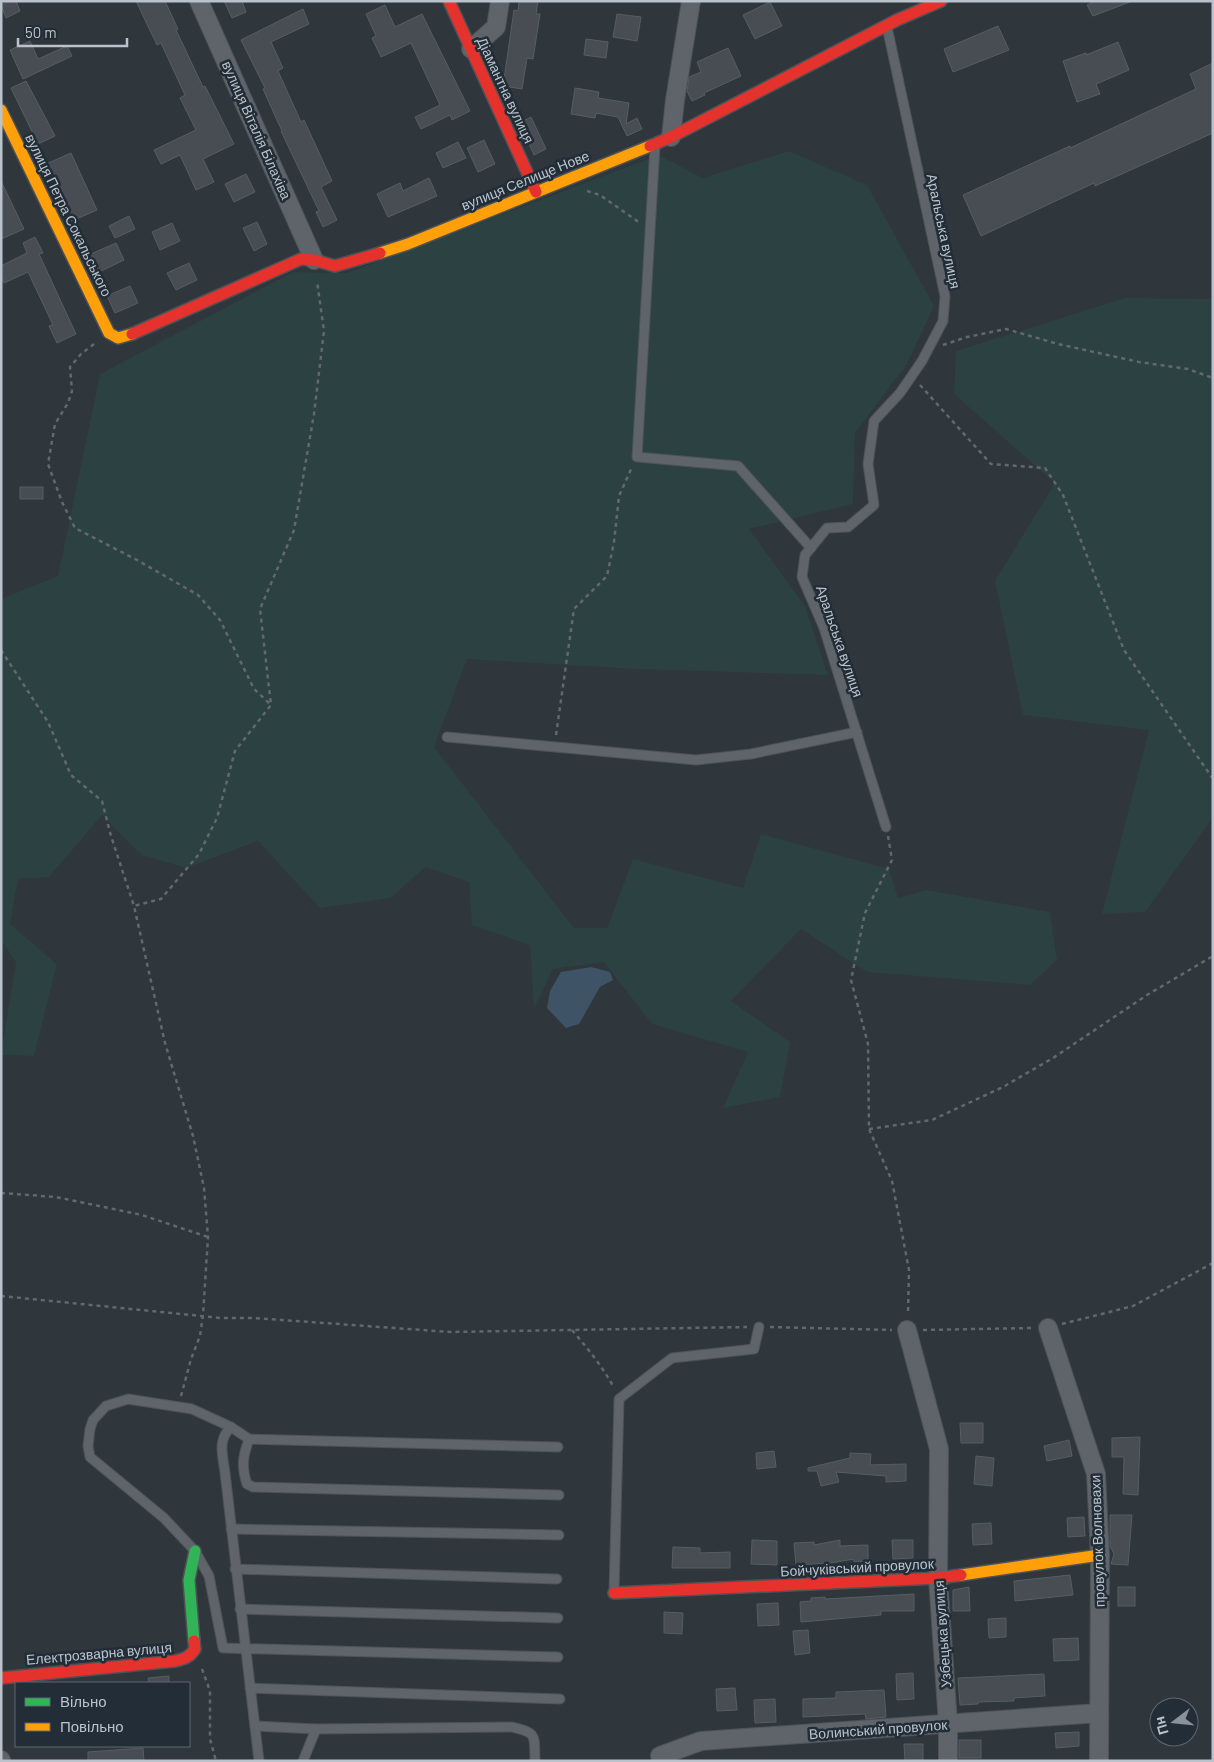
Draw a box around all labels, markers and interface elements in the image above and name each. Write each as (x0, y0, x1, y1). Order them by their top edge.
scale bar (18, 15, 126, 47)
text: 50 m (25, 23, 57, 41)
street label: Діамантна вулиця (474, 34, 538, 146)
street label: вулиця Віталія Білахіва (219, 58, 295, 202)
street label: вулиця Петра Сокальського (22, 131, 116, 299)
street label: вулиця Селище Нове (459, 146, 592, 213)
street label: Аральська вулиця (924, 172, 964, 290)
street label: Аральська вулиця (813, 583, 867, 699)
street label: провулок Волновахи (1086, 1475, 1108, 1607)
street label: Бойчуківський провулок (780, 1554, 935, 1580)
street label: Узбецька вулиця (930, 1580, 954, 1688)
street label: Електрозварна вулиця (25, 1638, 173, 1668)
legend (15, 1682, 190, 1747)
text: Вільно (60, 1692, 107, 1710)
north arrow (1149, 1697, 1199, 1747)
text: Пн (1150, 1714, 1172, 1737)
street label: Волинський провулок (808, 1716, 949, 1742)
text: Повільно (60, 1717, 124, 1735)

